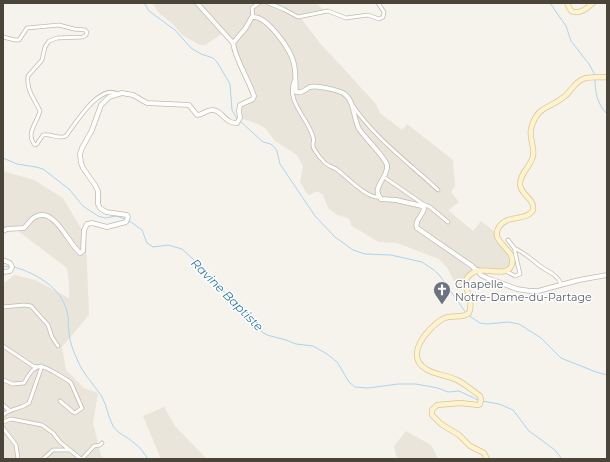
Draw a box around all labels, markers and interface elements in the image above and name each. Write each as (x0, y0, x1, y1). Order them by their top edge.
water label: Ravine Baptiste (188, 255, 267, 334)
place label: Chapelle Notre-Dame-du-Partage (455, 277, 592, 304)
church icon: Chapelle Notre-Dame-du-Partage (432, 280, 452, 305)

